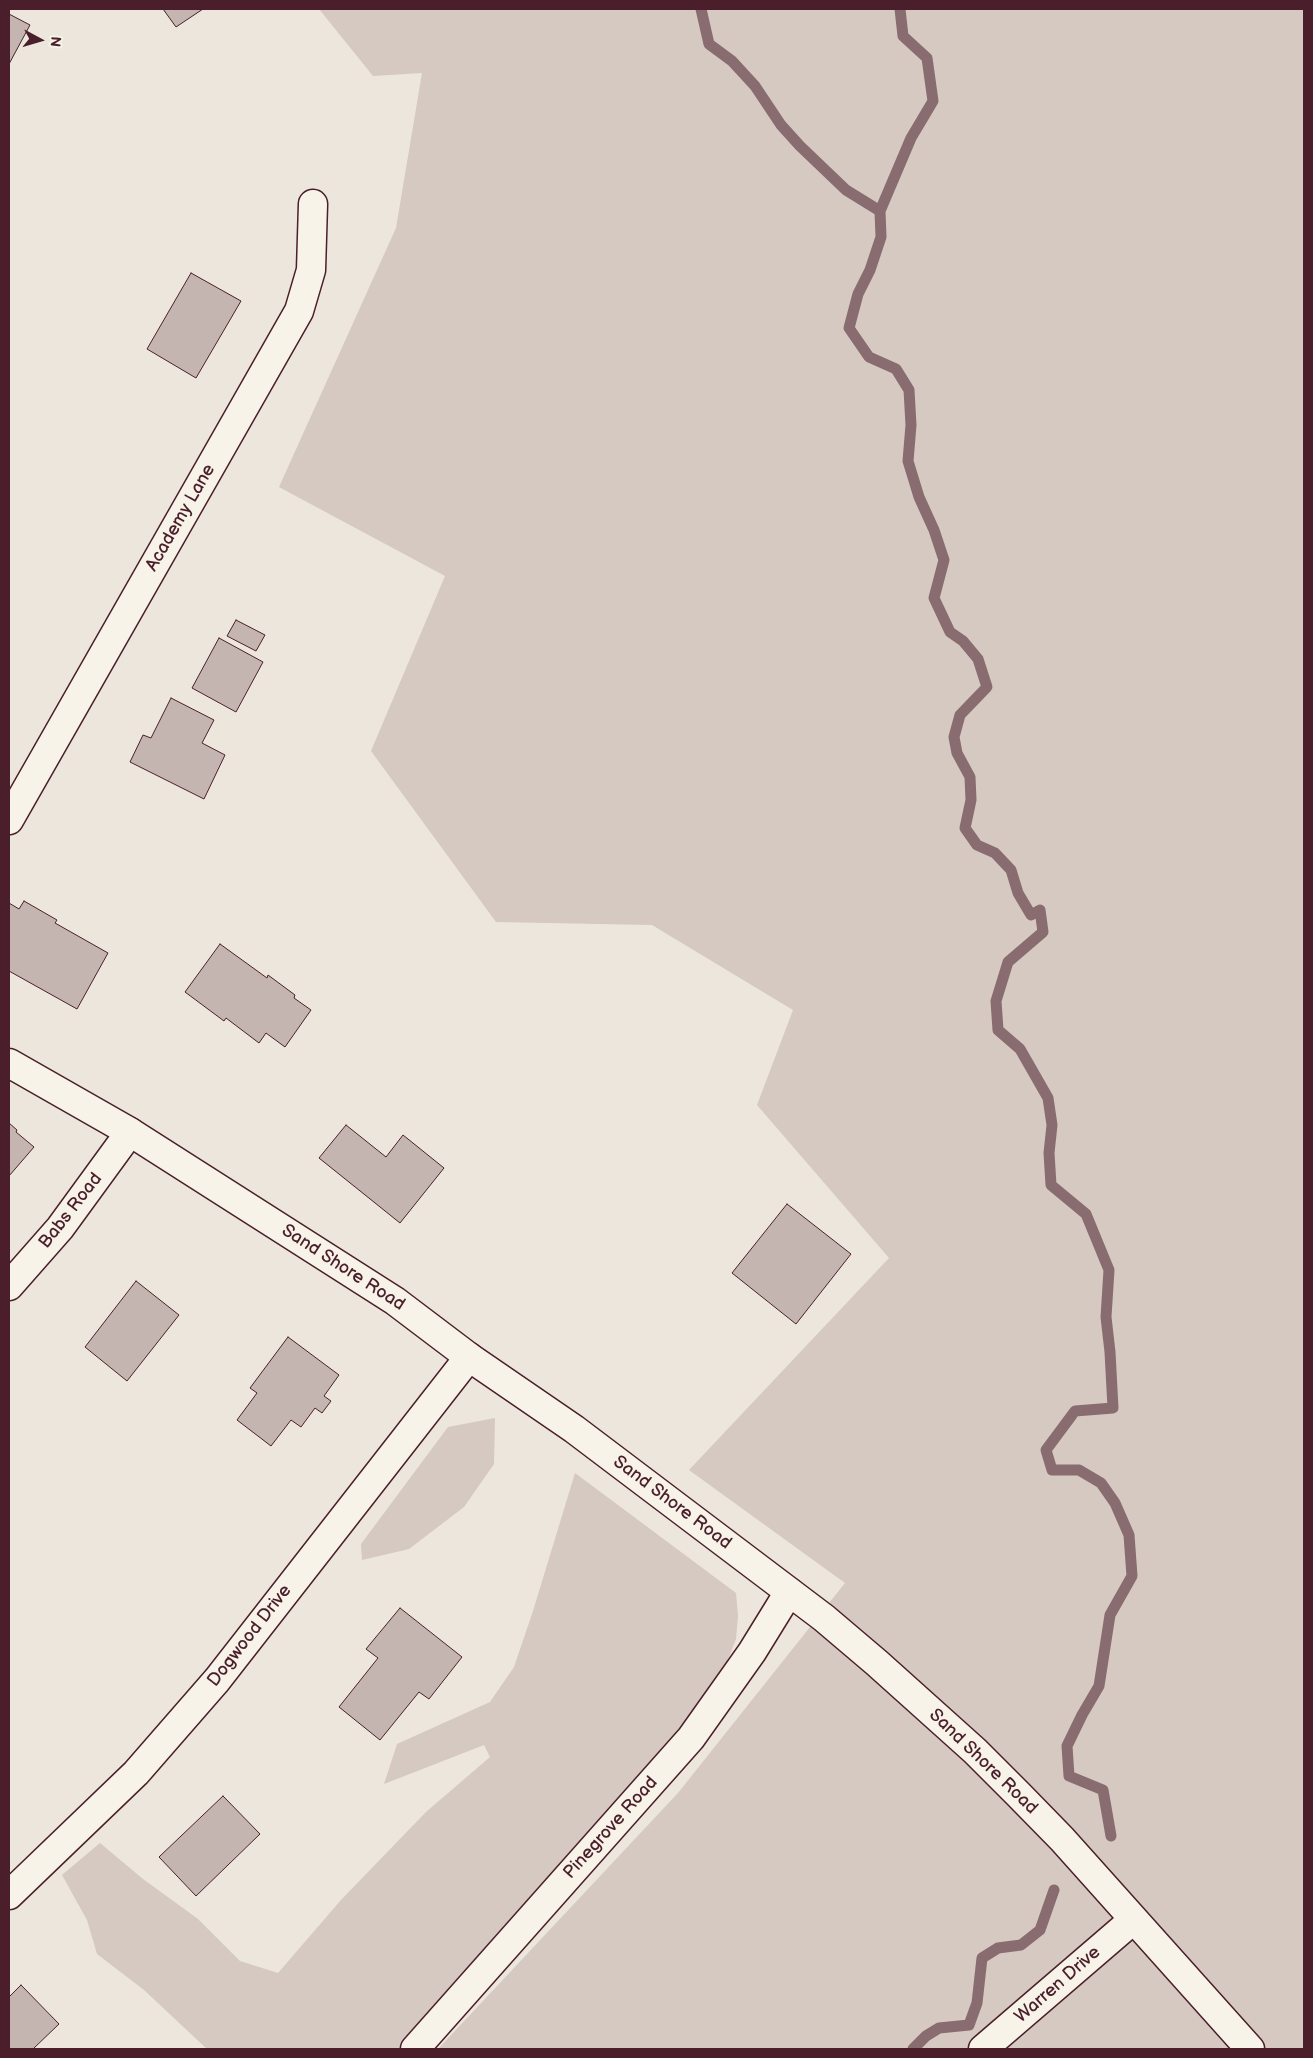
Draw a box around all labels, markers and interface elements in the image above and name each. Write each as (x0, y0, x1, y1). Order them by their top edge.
north arrow (15, 15, 65, 65)
text: N (46, 35, 64, 48)
street label: Academy Lane (142, 461, 220, 575)
street label: Babs Road (35, 1169, 107, 1253)
street label: Sand Shore Road (277, 1220, 409, 1316)
street label: Sand Shore Road (609, 1451, 735, 1555)
street label: Dogwood Drive (204, 1581, 296, 1691)
street label: Sand Shore Road (924, 1705, 1042, 1819)
street label: Pinegrove Road (559, 1772, 663, 1884)
street label: Warren Drive (1011, 1942, 1105, 2028)

